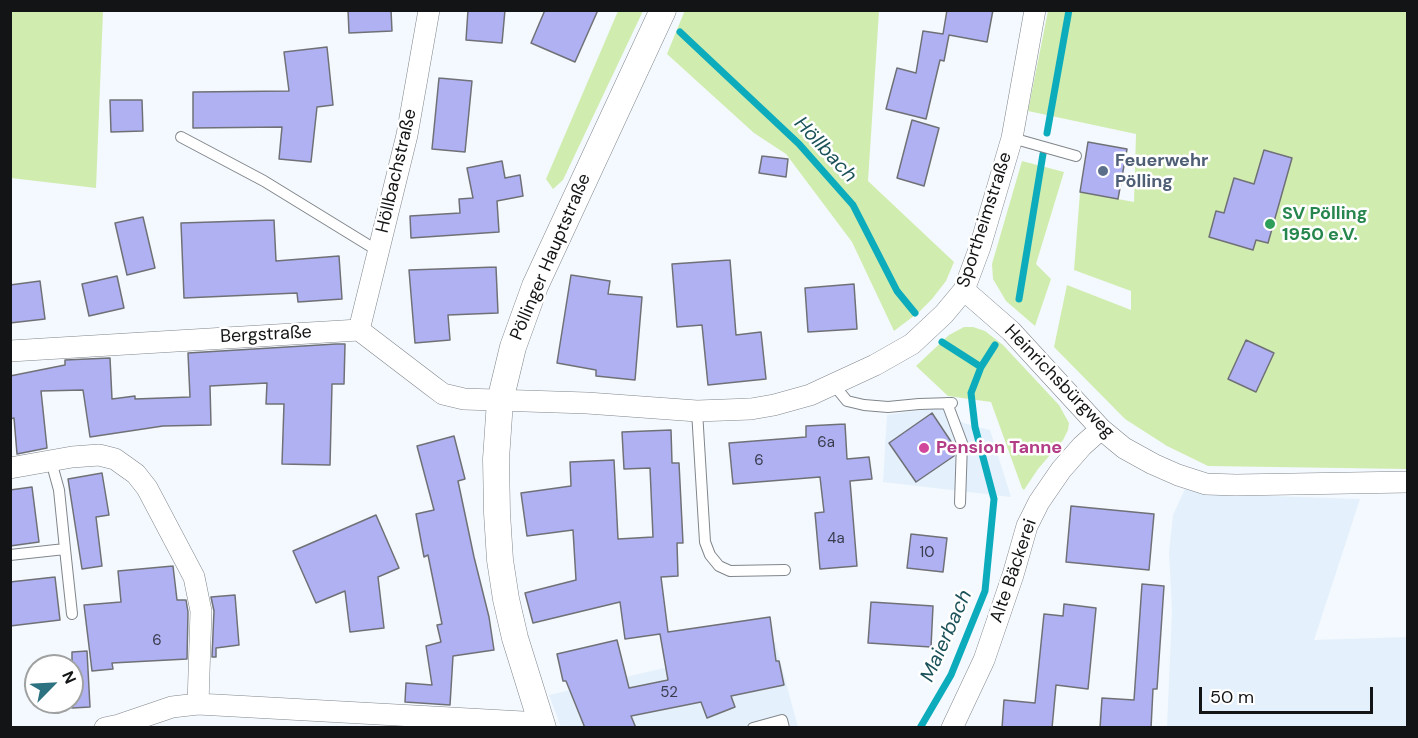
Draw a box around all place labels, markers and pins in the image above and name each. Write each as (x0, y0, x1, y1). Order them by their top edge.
place label: Feuerwehr Pölling (1115, 150, 1208, 192)
marker: Feuerwehr Pölling (1096, 164, 1110, 178)
place label: SV Pölling 1950 e.V. (1282, 203, 1367, 246)
marker: SV Pölling 1950 e.V. (1263, 217, 1277, 231)
place label: Pension Tanne (936, 437, 1062, 459)
marker: Pension Tanne (917, 441, 931, 455)

